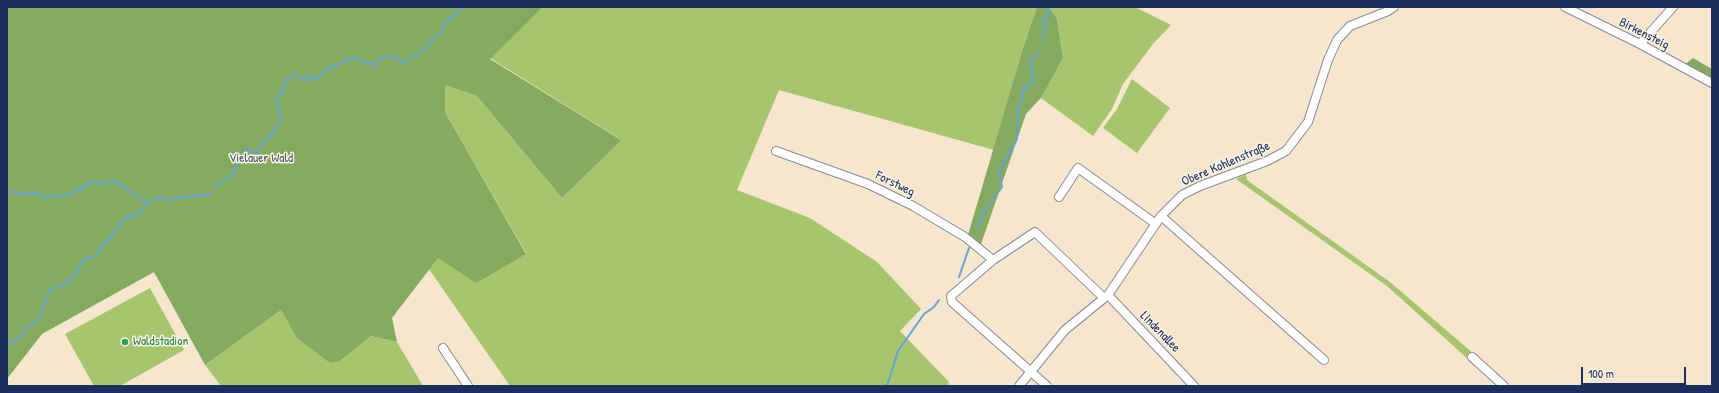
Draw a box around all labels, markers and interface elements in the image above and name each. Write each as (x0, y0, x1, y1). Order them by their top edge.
street label: Birkensteig (1616, 15, 1672, 53)
street label: Obere Kohlenstraße (1179, 138, 1273, 190)
park label: Vielauer Wald (229, 151, 293, 167)
street label: Forstweg (873, 168, 917, 200)
street label: Lindenallee (1137, 308, 1183, 356)
place label: Waldstadion (133, 334, 188, 350)
marker: Waldstadion (120, 337, 130, 347)
scale bar (1583, 359, 1688, 385)
text: 100 m (1588, 365, 1614, 382)

